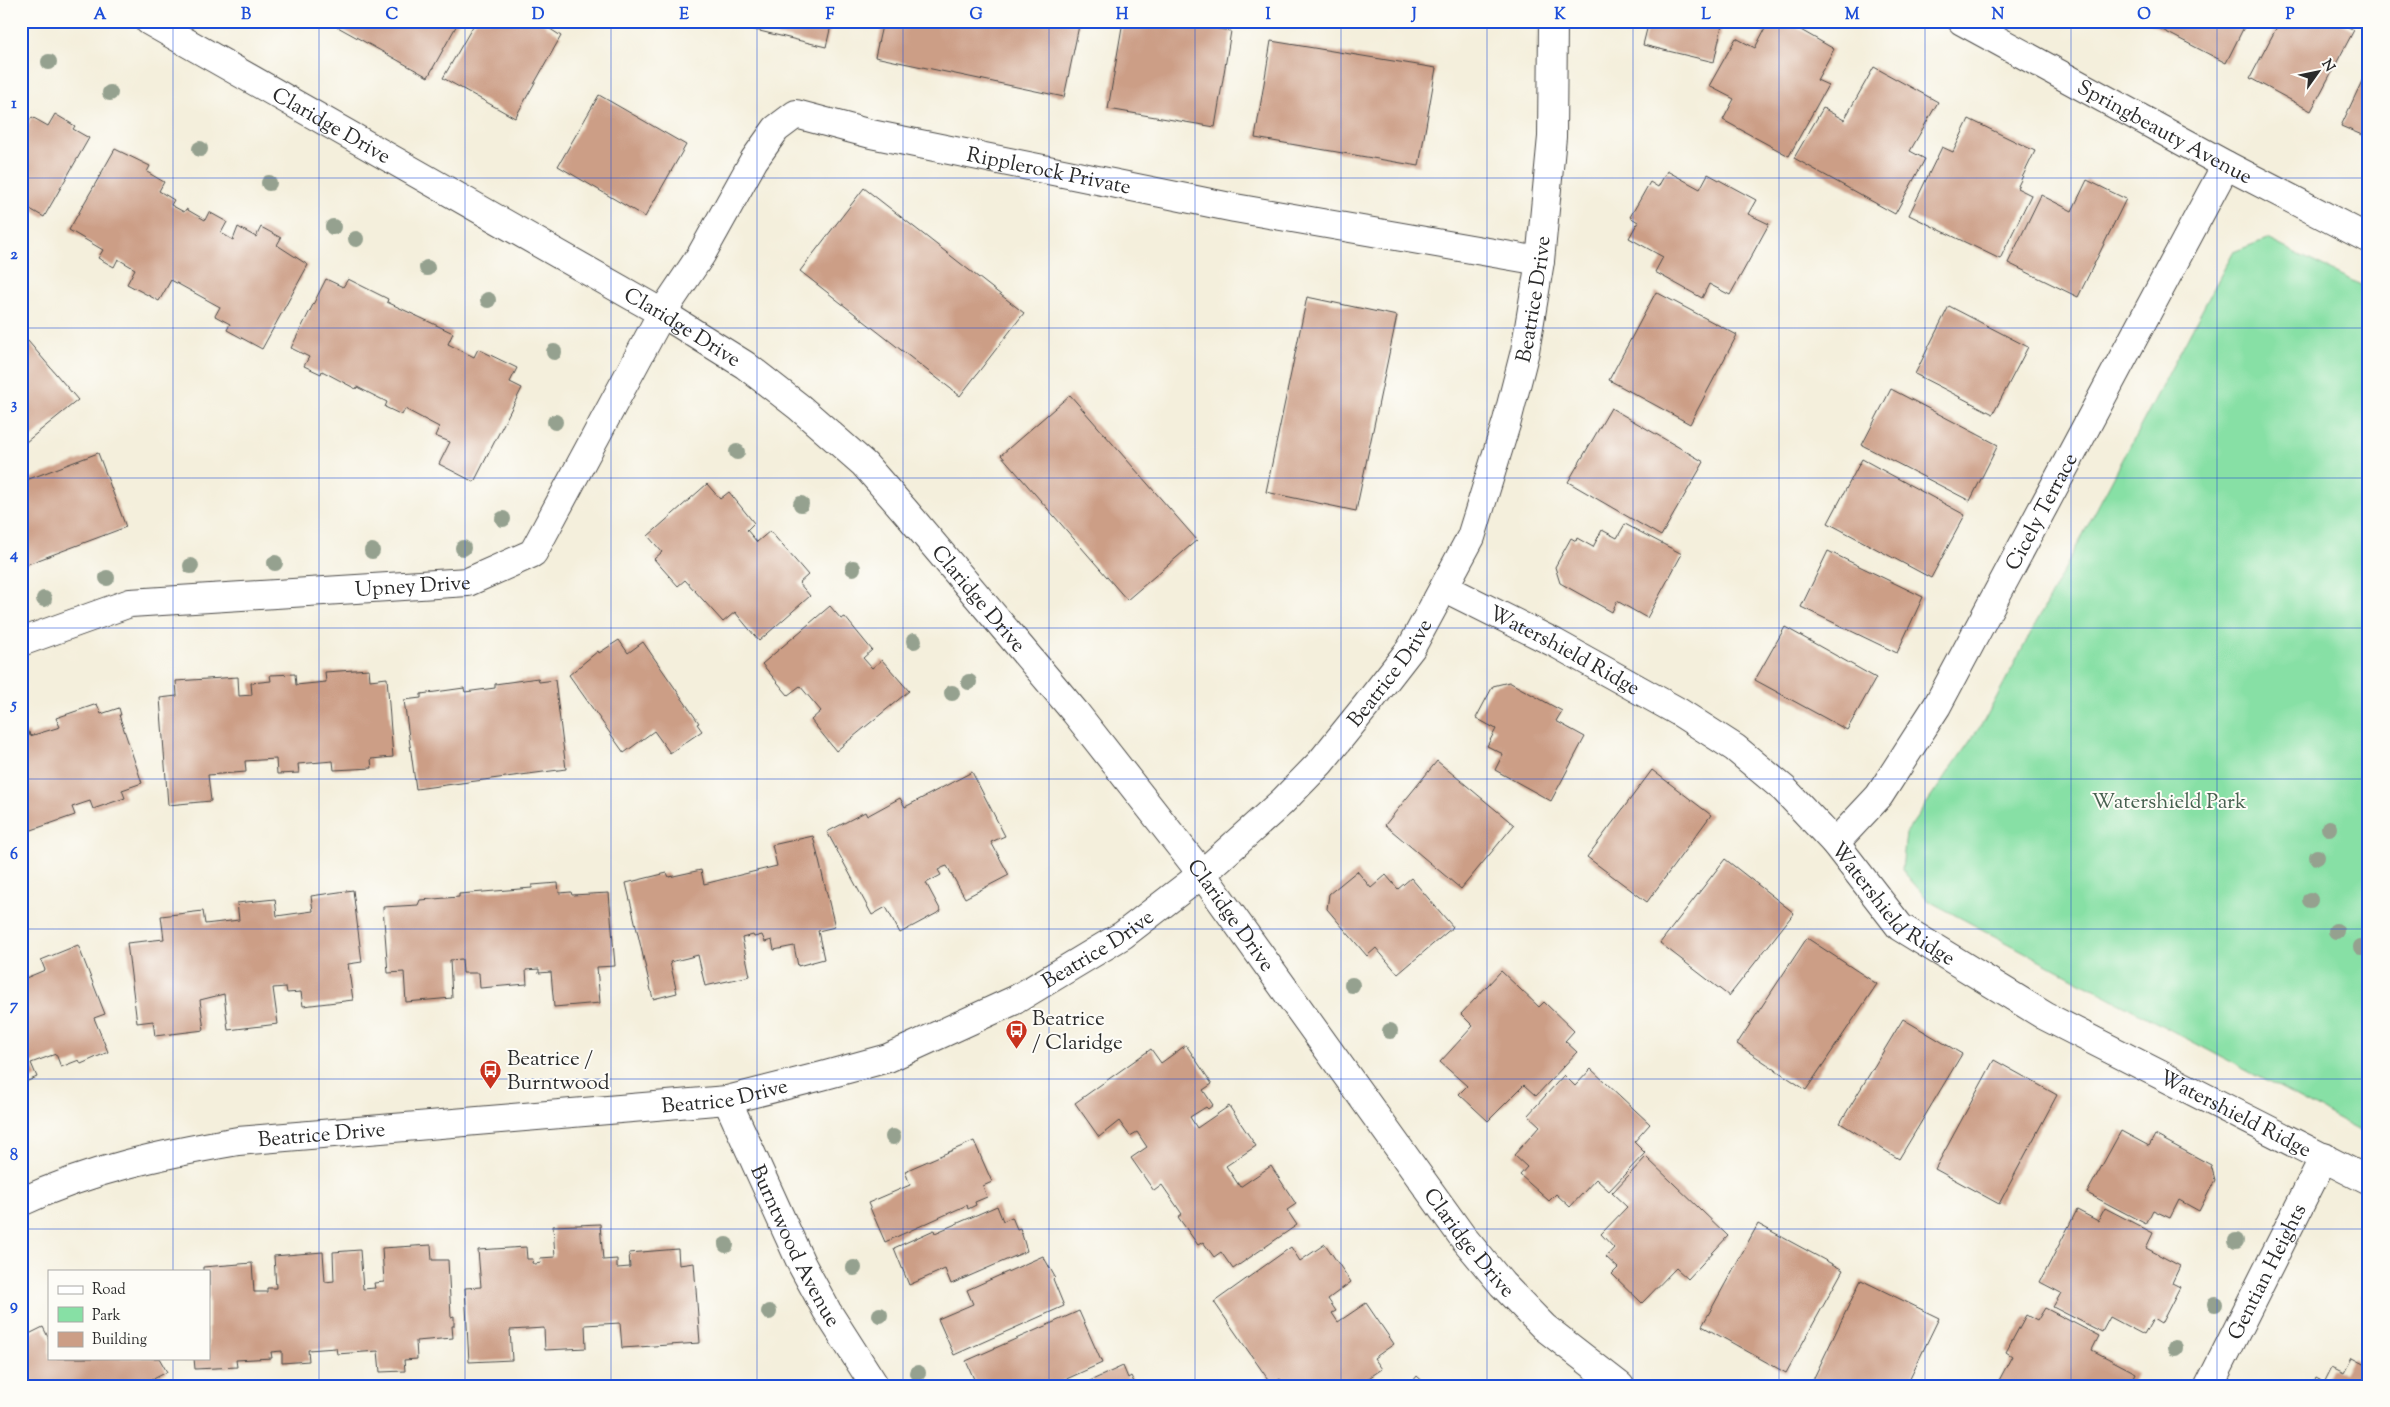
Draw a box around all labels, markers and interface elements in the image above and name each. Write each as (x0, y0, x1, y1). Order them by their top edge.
text: A (94, 4, 107, 27)
text: B (241, 4, 251, 27)
text: C (386, 4, 399, 27)
text: D (532, 4, 545, 27)
text: E (679, 4, 689, 27)
text: F (826, 4, 835, 27)
text: G (969, 4, 983, 27)
text: H (1116, 4, 1129, 27)
text: I (1265, 4, 1271, 27)
text: J (1410, 4, 1417, 27)
text: K (1554, 4, 1566, 27)
text: L (1701, 4, 1711, 27)
text: M (1845, 4, 1860, 27)
text: N (1992, 4, 2005, 27)
text: O (2137, 4, 2151, 27)
text: P (2285, 4, 2295, 27)
north arrow (2292, 48, 2342, 98)
text: N (2316, 56, 2339, 76)
street label: Springbeauty Avenue (2071, 73, 2257, 193)
street label: Claridge Drive (265, 81, 396, 172)
text: 1 (11, 93, 17, 116)
street label: Ripplerock Private (964, 141, 1133, 203)
street label: Beatrice Drive (1510, 235, 1559, 366)
text: 2 (10, 244, 18, 267)
street label: Claridge Drive (617, 281, 746, 376)
text: 3 (11, 394, 18, 417)
street label: Cicely Terrace (1999, 448, 2086, 577)
street label: Claridge Drive (923, 539, 1032, 660)
text: 4 (9, 544, 18, 567)
street label: Upney Drive (354, 569, 472, 606)
street label: Watershield Ridge (1483, 599, 1645, 704)
street label: Beatrice Drive (1341, 614, 1441, 735)
text: 5 (9, 694, 17, 717)
park label: Watershield Park (2092, 788, 2247, 818)
street label: Watershield Ridge (1823, 836, 1960, 974)
text: 6 (10, 844, 18, 867)
street label: Claridge Drive (1179, 854, 1281, 979)
street label: Beatrice Drive (1037, 903, 1161, 997)
text: 7 (10, 995, 19, 1018)
place label: Beatrice / Claridge (1032, 1005, 1123, 1059)
bus stop icon: Beatrice / Claridge (1004, 1018, 1028, 1049)
place label: Beatrice / Burntwood (507, 1045, 610, 1099)
bus stop icon: Beatrice / Burntwood (479, 1058, 503, 1089)
street label: Watershield Ridge (2154, 1064, 2316, 1166)
street label: Beatrice Drive (660, 1072, 791, 1122)
street label: Beatrice Drive (257, 1116, 387, 1156)
text: 8 (10, 1145, 18, 1168)
street label: Burntwood Avenue (741, 1160, 847, 1334)
street label: Claridge Drive (1415, 1182, 1521, 1306)
street label: Gentian Heights (2221, 1199, 2315, 1346)
legend (48, 1270, 210, 1360)
text: Road (92, 1280, 126, 1301)
text: 9 (10, 1295, 18, 1318)
text: Park (92, 1306, 121, 1327)
text: Building (92, 1330, 147, 1351)

